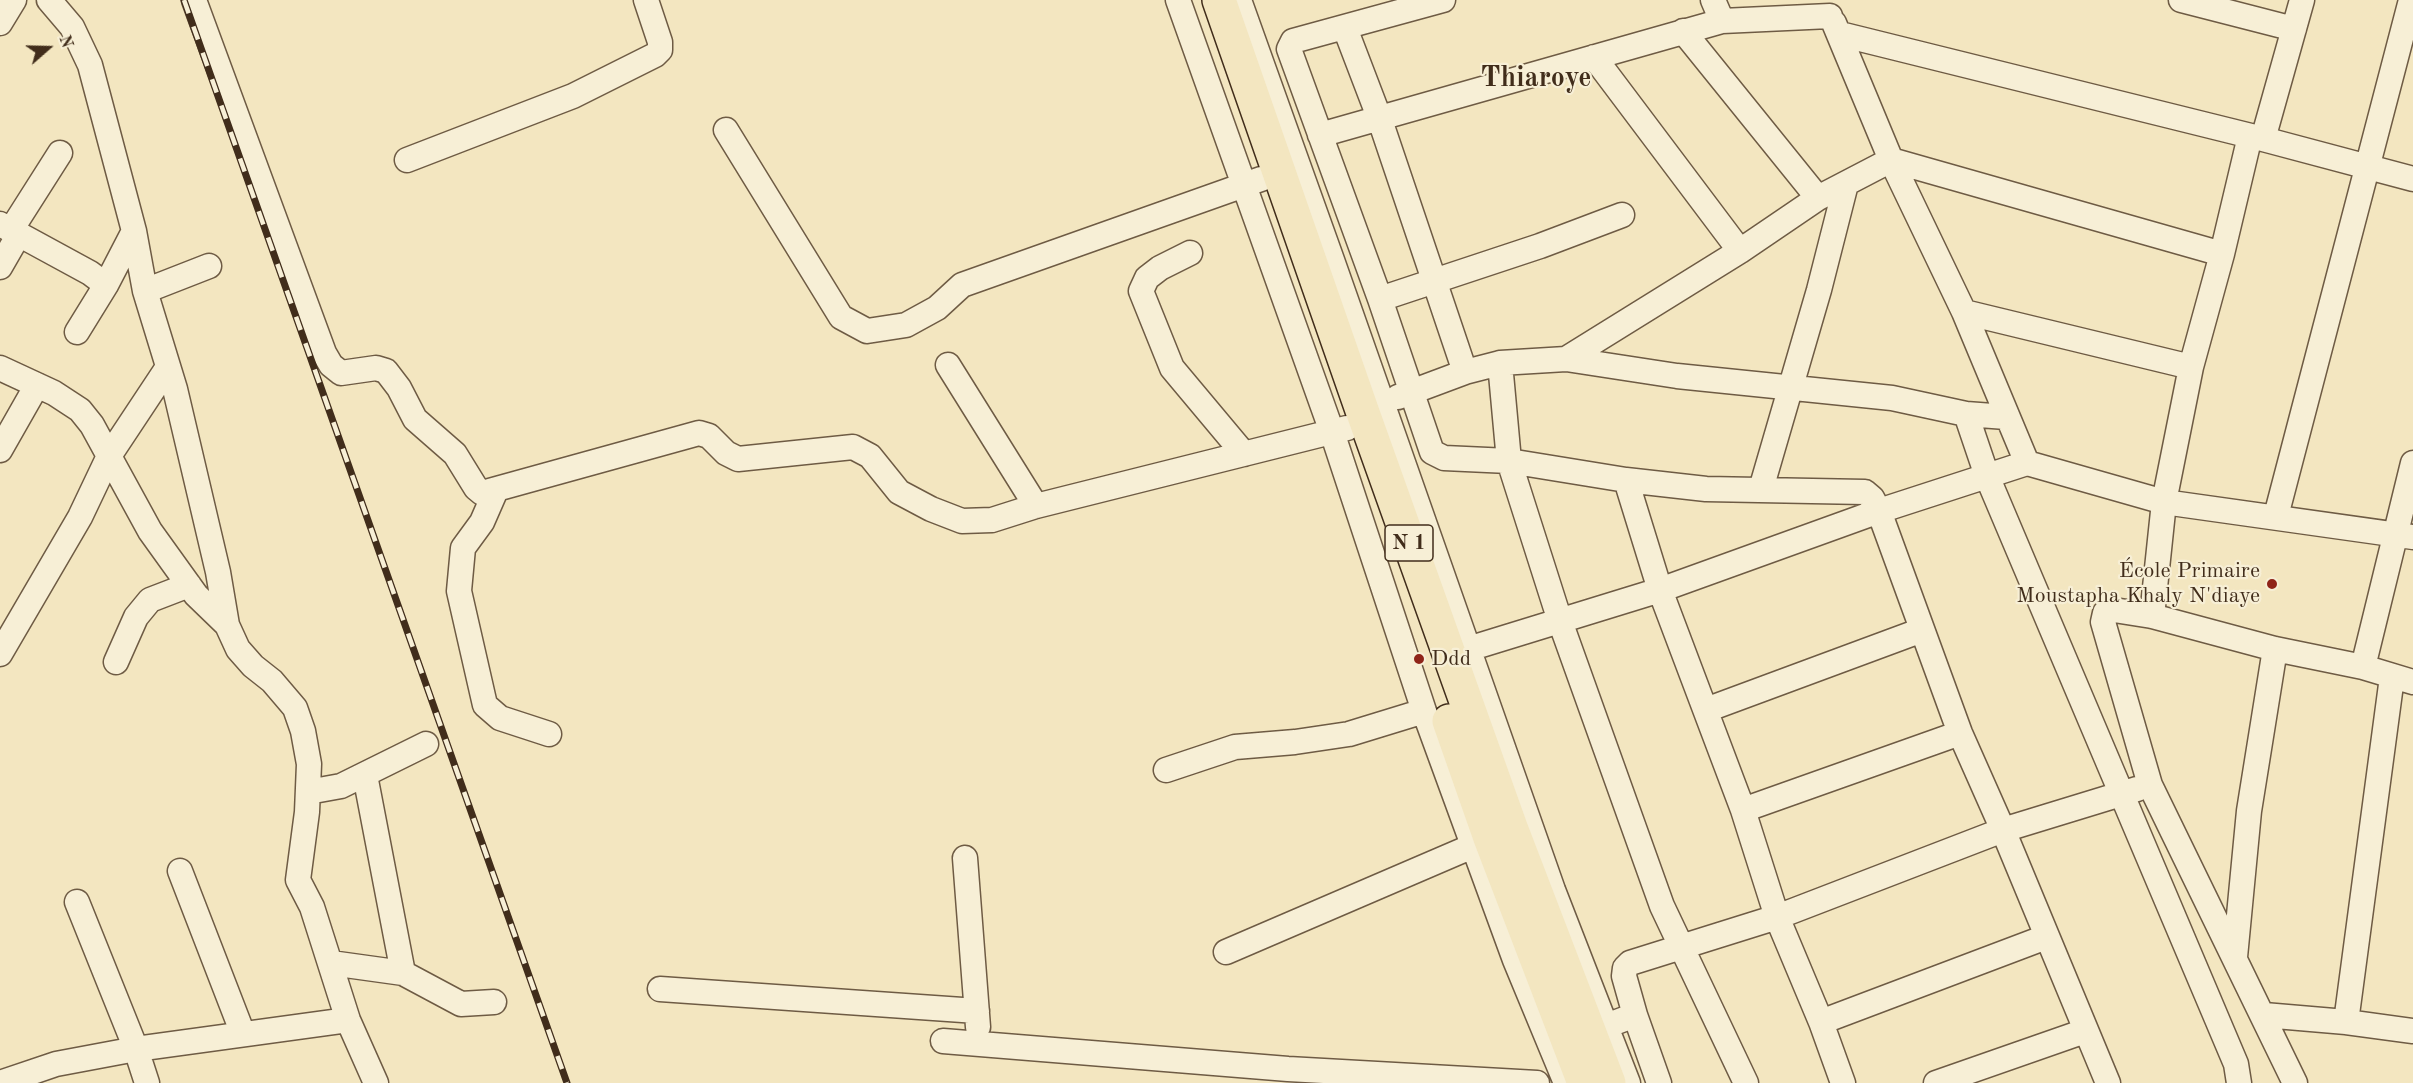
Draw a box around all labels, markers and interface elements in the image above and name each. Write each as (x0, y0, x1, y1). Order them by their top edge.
north arrow (18, 18, 78, 78)
text: N (55, 33, 75, 50)
district label: Thiaroye (1480, 62, 1592, 96)
road number: N 1 (1385, 525, 1433, 561)
place label: École Primaire Moustapha Khaly N'diaye (2016, 558, 2260, 610)
marker: École Primaire Moustapha Khaly N'diaye (2265, 577, 2279, 591)
place label: Ddd (1431, 646, 1471, 672)
marker: Ddd (1412, 652, 1426, 666)

